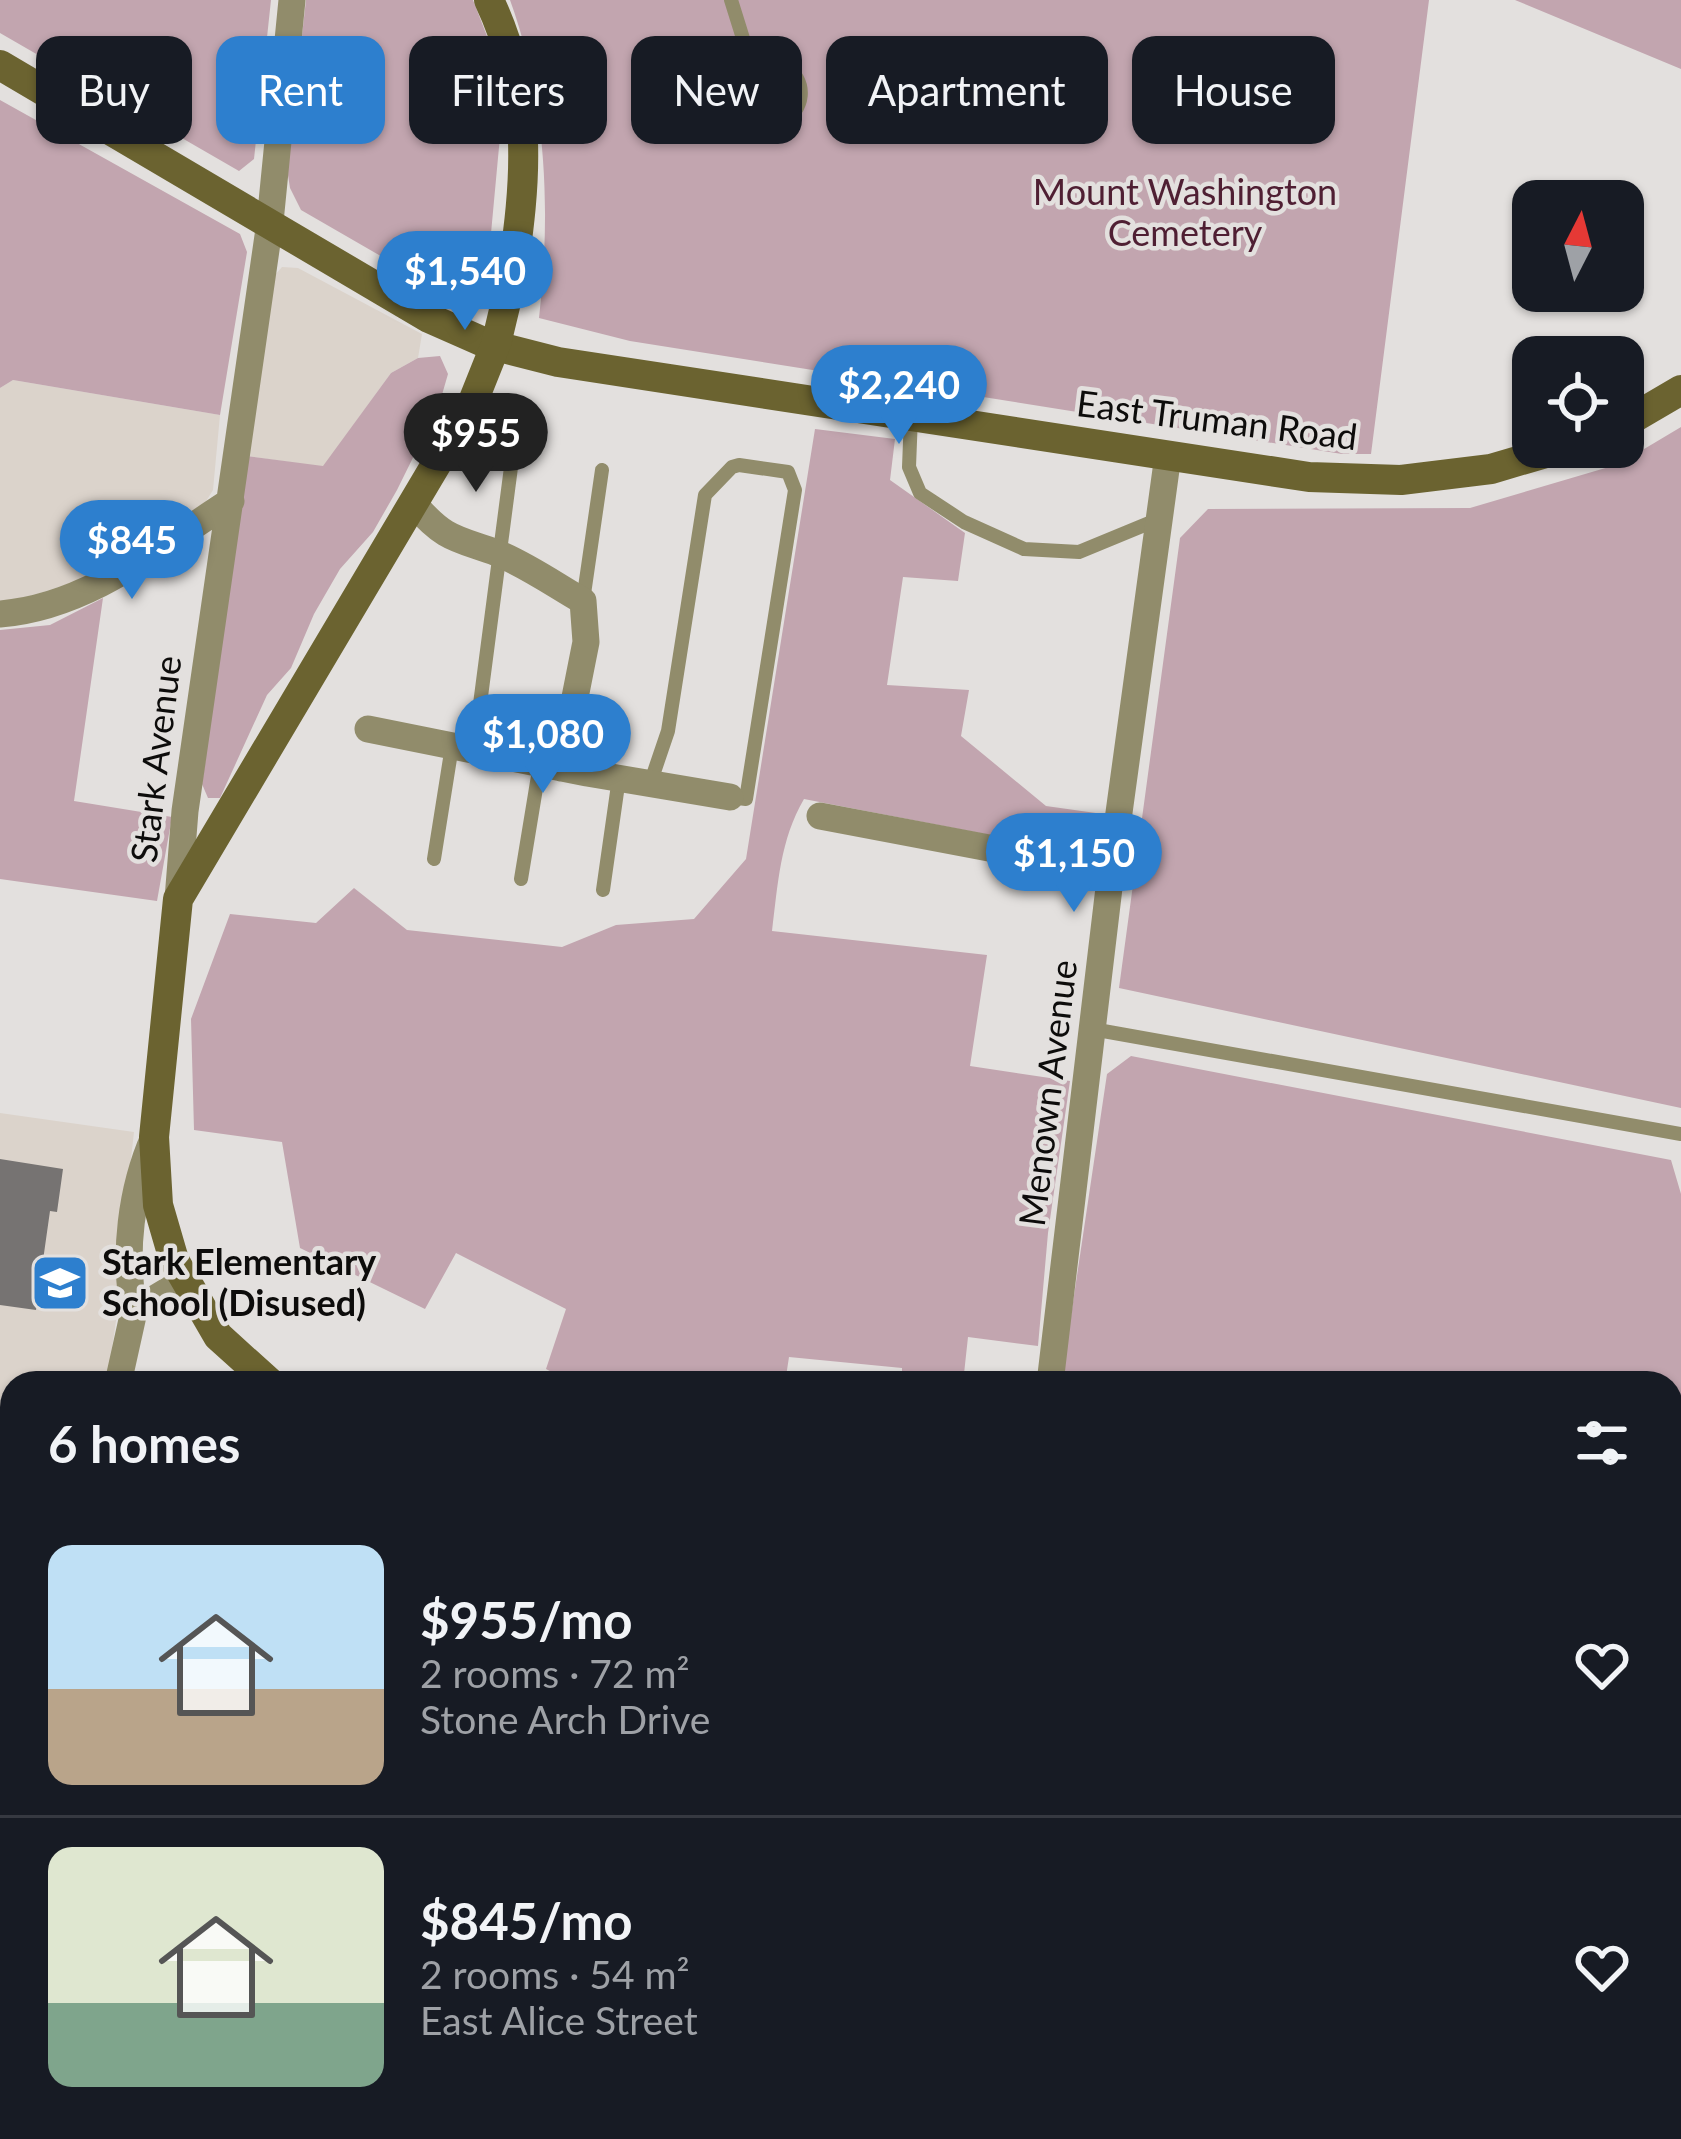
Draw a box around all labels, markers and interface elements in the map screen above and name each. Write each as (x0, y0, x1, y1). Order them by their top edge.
chip: Buy (36, 36, 192, 144)
chip: Rent (216, 36, 385, 144)
chip: Filters (409, 36, 607, 144)
chip: New (631, 36, 802, 144)
chip: Apartment (826, 36, 1108, 144)
chip: House (1132, 36, 1335, 144)
park label: Mount Washington Cemetery (1033, 169, 1337, 254)
north arrow (1512, 180, 1644, 312)
map controls (1512, 180, 1644, 468)
pin: $1,540 (367, 231, 563, 333)
text: $1,540 (404, 247, 526, 293)
button: locate (1512, 336, 1644, 468)
pin: $2,240 (801, 345, 997, 447)
text: $2,240 (838, 361, 960, 407)
street label: East Truman Road (1074, 380, 1360, 458)
pin: $955 (405, 393, 547, 495)
text: $955 (431, 409, 521, 455)
pin: $845 (61, 500, 203, 602)
text: $845 (87, 516, 177, 562)
street label: Stark Avenue (120, 653, 190, 865)
pin: $1,080 (445, 694, 641, 796)
text: $1,080 (482, 710, 604, 756)
pin: $1,150 (976, 813, 1172, 915)
text: $1,150 (1013, 829, 1135, 875)
street label: Menown Avenue (1009, 957, 1085, 1228)
place label: Stark Elementary School (Disused) (102, 1239, 376, 1324)
school or university icon: Stark Elementary School (Disused) (29, 1252, 91, 1314)
icon: filters (1569, 1410, 1635, 1476)
text: 6 homes (48, 1413, 240, 1474)
text: $955/mo (420, 1589, 633, 1650)
icon: home (144, 1593, 288, 1737)
icon: heart (1569, 1632, 1635, 1698)
text: 2 rooms · 72 m² (420, 1650, 690, 1696)
text: Stone Arch Drive (420, 1696, 710, 1742)
text: $845/mo (420, 1890, 633, 1951)
icon: home (144, 1895, 288, 2039)
icon: heart (1569, 1934, 1635, 2000)
text: 2 rooms · 54 m² (420, 1951, 690, 1997)
text: East Alice Street (420, 1997, 698, 2043)

